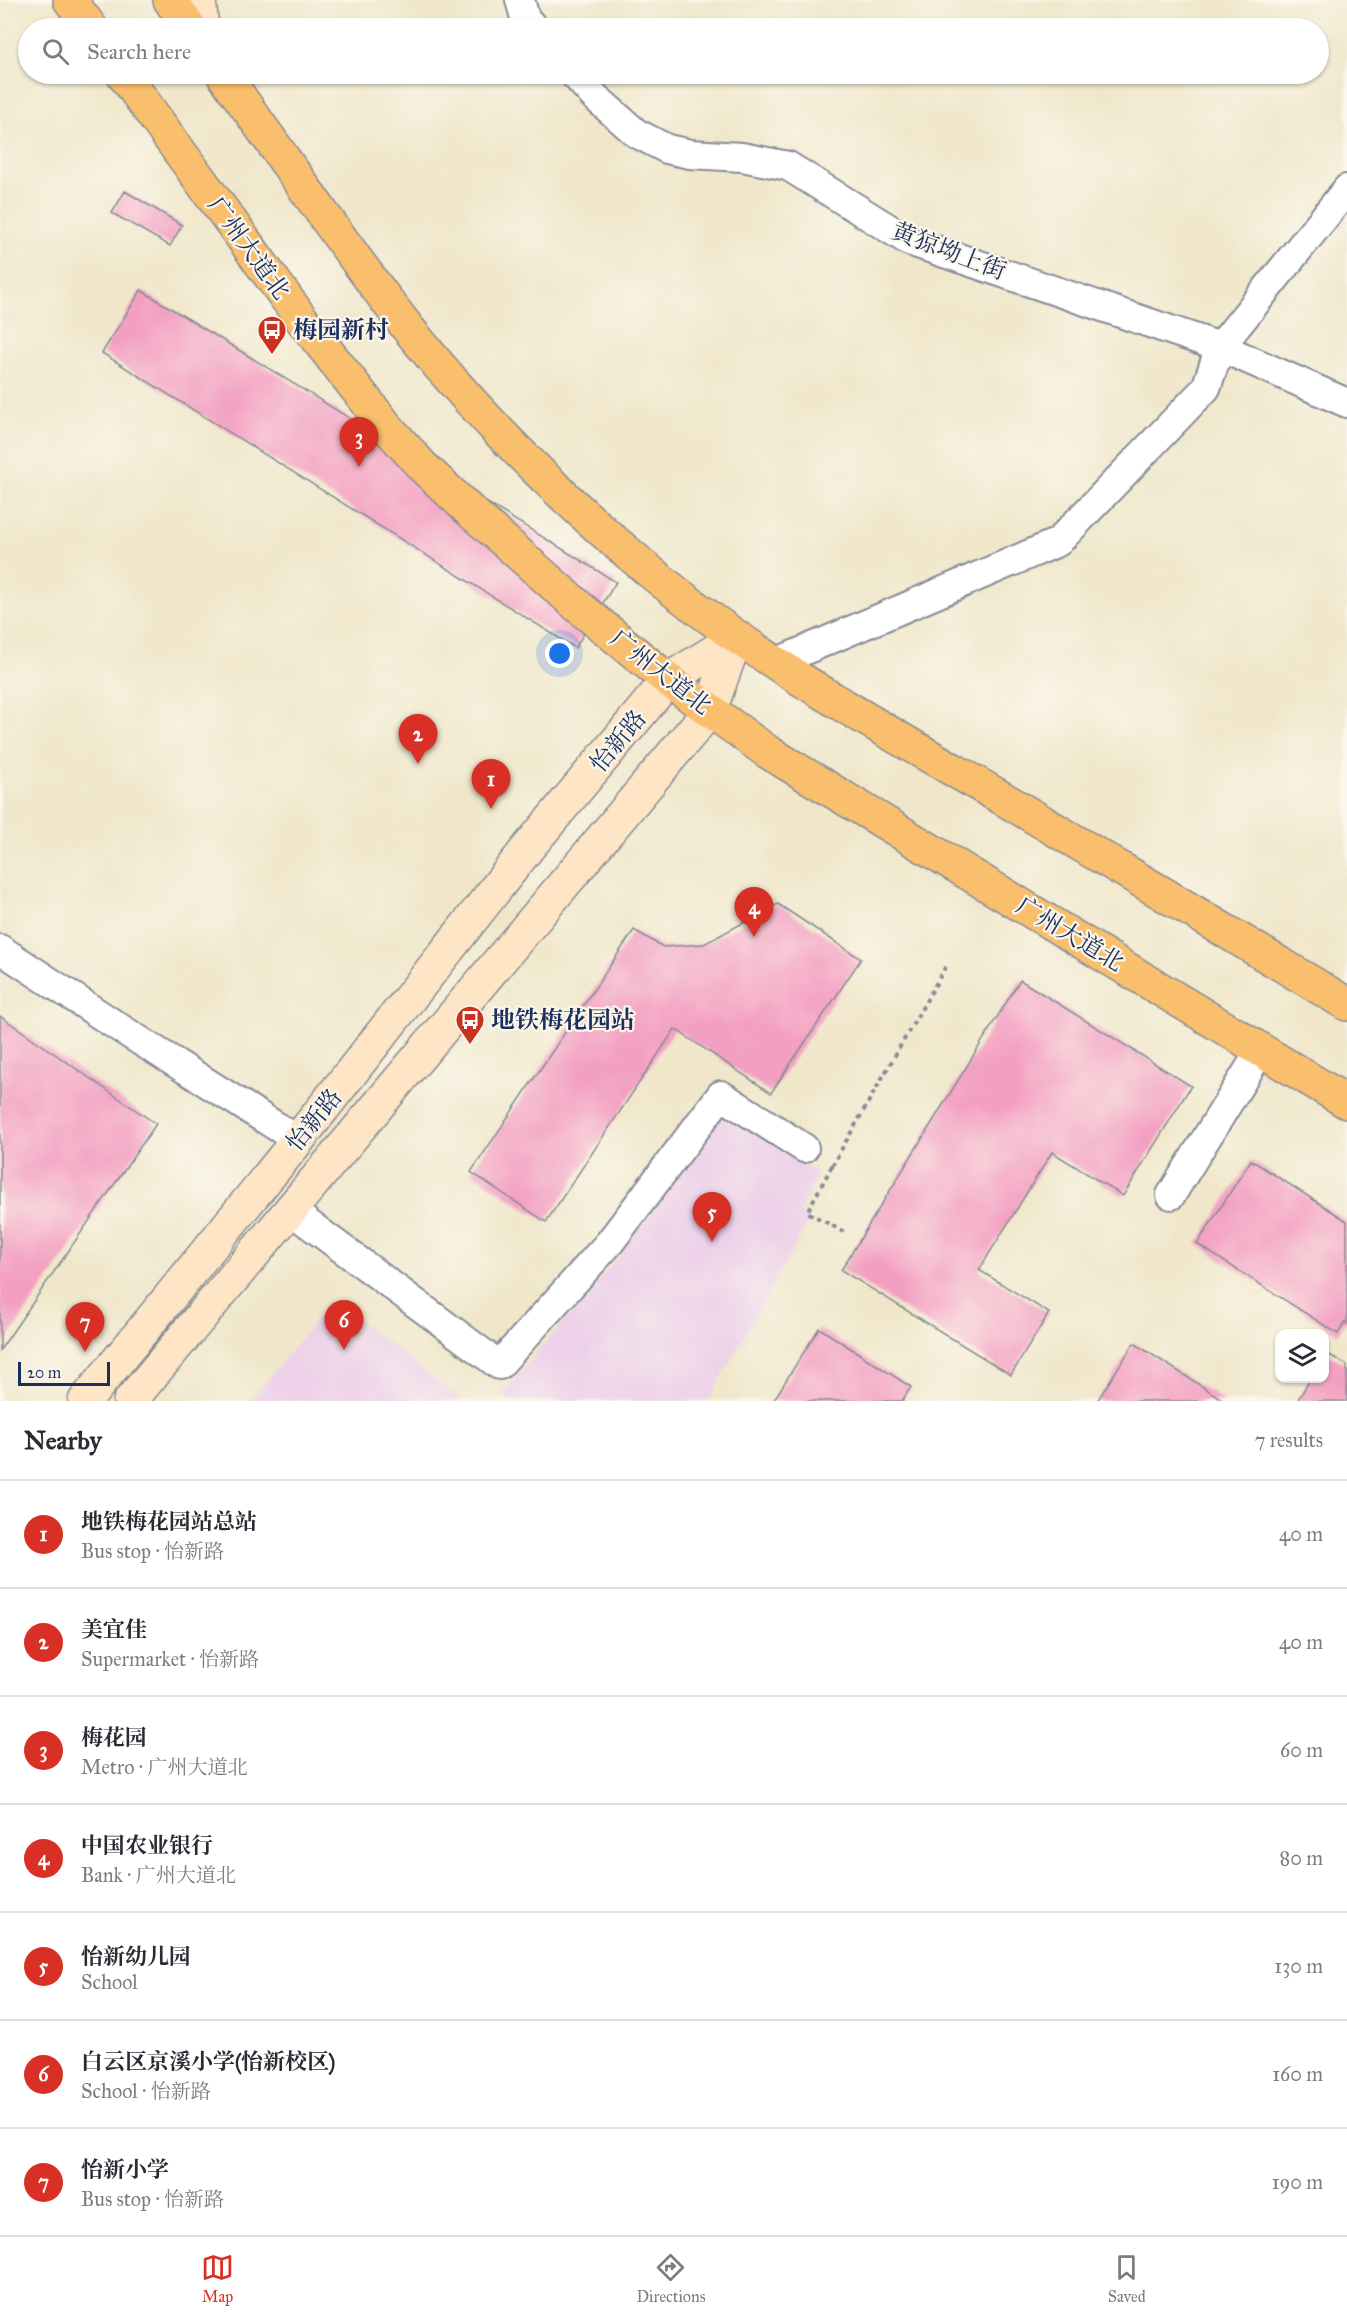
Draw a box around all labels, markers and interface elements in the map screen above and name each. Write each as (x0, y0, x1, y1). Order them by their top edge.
search box (18, 18, 1329, 84)
icon: search (39, 35, 72, 68)
text: Search here (87, 38, 191, 65)
street label: 广州大道北 (202, 191, 296, 305)
street label: 黄猄坳上街 (888, 215, 1010, 287)
bus stop icon: 梅园新村 (256, 314, 288, 356)
place label: 梅园新村 (293, 315, 389, 345)
pin: 3 (340, 418, 378, 467)
street label: 广州大道北 (604, 623, 718, 721)
your location (545, 639, 574, 668)
street label: 怡新路 (583, 704, 653, 778)
pin: 2 (398, 714, 438, 764)
pin: 1 (472, 760, 510, 809)
pin: 4 (734, 888, 774, 937)
street label: 广州大道北 (1011, 890, 1129, 978)
bus stop icon: 地铁梅花园站 (454, 1004, 486, 1046)
place label: 地铁梅花园站 (491, 1005, 635, 1035)
street label: 怡新路 (280, 1083, 348, 1157)
pin: 5 (692, 1192, 732, 1242)
pin: 6 (324, 1300, 364, 1350)
pin: 7 (66, 1302, 104, 1352)
map controls (1275, 1329, 1329, 1383)
button: layers (1275, 1329, 1329, 1383)
scale bar (18, 1359, 110, 1386)
text: 20 m (27, 1363, 61, 1382)
text: Nearby (24, 1424, 102, 1456)
text: 7 results (1255, 1428, 1323, 1452)
text: 地铁梅花园站总站 (81, 1508, 257, 1535)
text: 1 (40, 1522, 47, 1546)
text: 40 m (1279, 1522, 1323, 1546)
text: Bus stop · 怡新路 (81, 1539, 224, 1563)
text: 美宜佳 (81, 1616, 147, 1643)
text: 2 (39, 1630, 48, 1654)
text: 40 m (1279, 1630, 1323, 1654)
text: Supermarket · 怡新路 (81, 1647, 259, 1671)
text: 梅花园 (81, 1724, 147, 1751)
text: 3 (40, 1738, 48, 1762)
text: 60 m (1280, 1738, 1323, 1762)
text: Metro · 广州大道北 (81, 1755, 247, 1779)
text: 中国农业银行 (81, 1832, 213, 1859)
text: 4 (38, 1846, 49, 1870)
text: 80 m (1280, 1846, 1323, 1870)
text: Bank · 广州大道北 (81, 1863, 236, 1887)
text: 怡新幼儿园 (81, 1943, 191, 1970)
text: 5 (39, 1954, 48, 1978)
text: 130 m (1274, 1954, 1323, 1978)
text: School (81, 1970, 138, 1994)
text: 白云区京溪小学(怡新校区) (81, 2048, 335, 2075)
text: 6 (38, 2062, 49, 2086)
text: 160 m (1272, 2062, 1323, 2086)
text: School · 怡新路 (81, 2079, 211, 2103)
text: 怡新小学 (81, 2156, 169, 2183)
text: 7 (38, 2170, 49, 2194)
text: 190 m (1272, 2170, 1323, 2194)
text: Bus stop · 怡新路 (81, 2187, 224, 2211)
tab: Map (201, 2251, 234, 2306)
tab: Directions (636, 2251, 705, 2306)
tab: Saved (1108, 2251, 1146, 2306)

